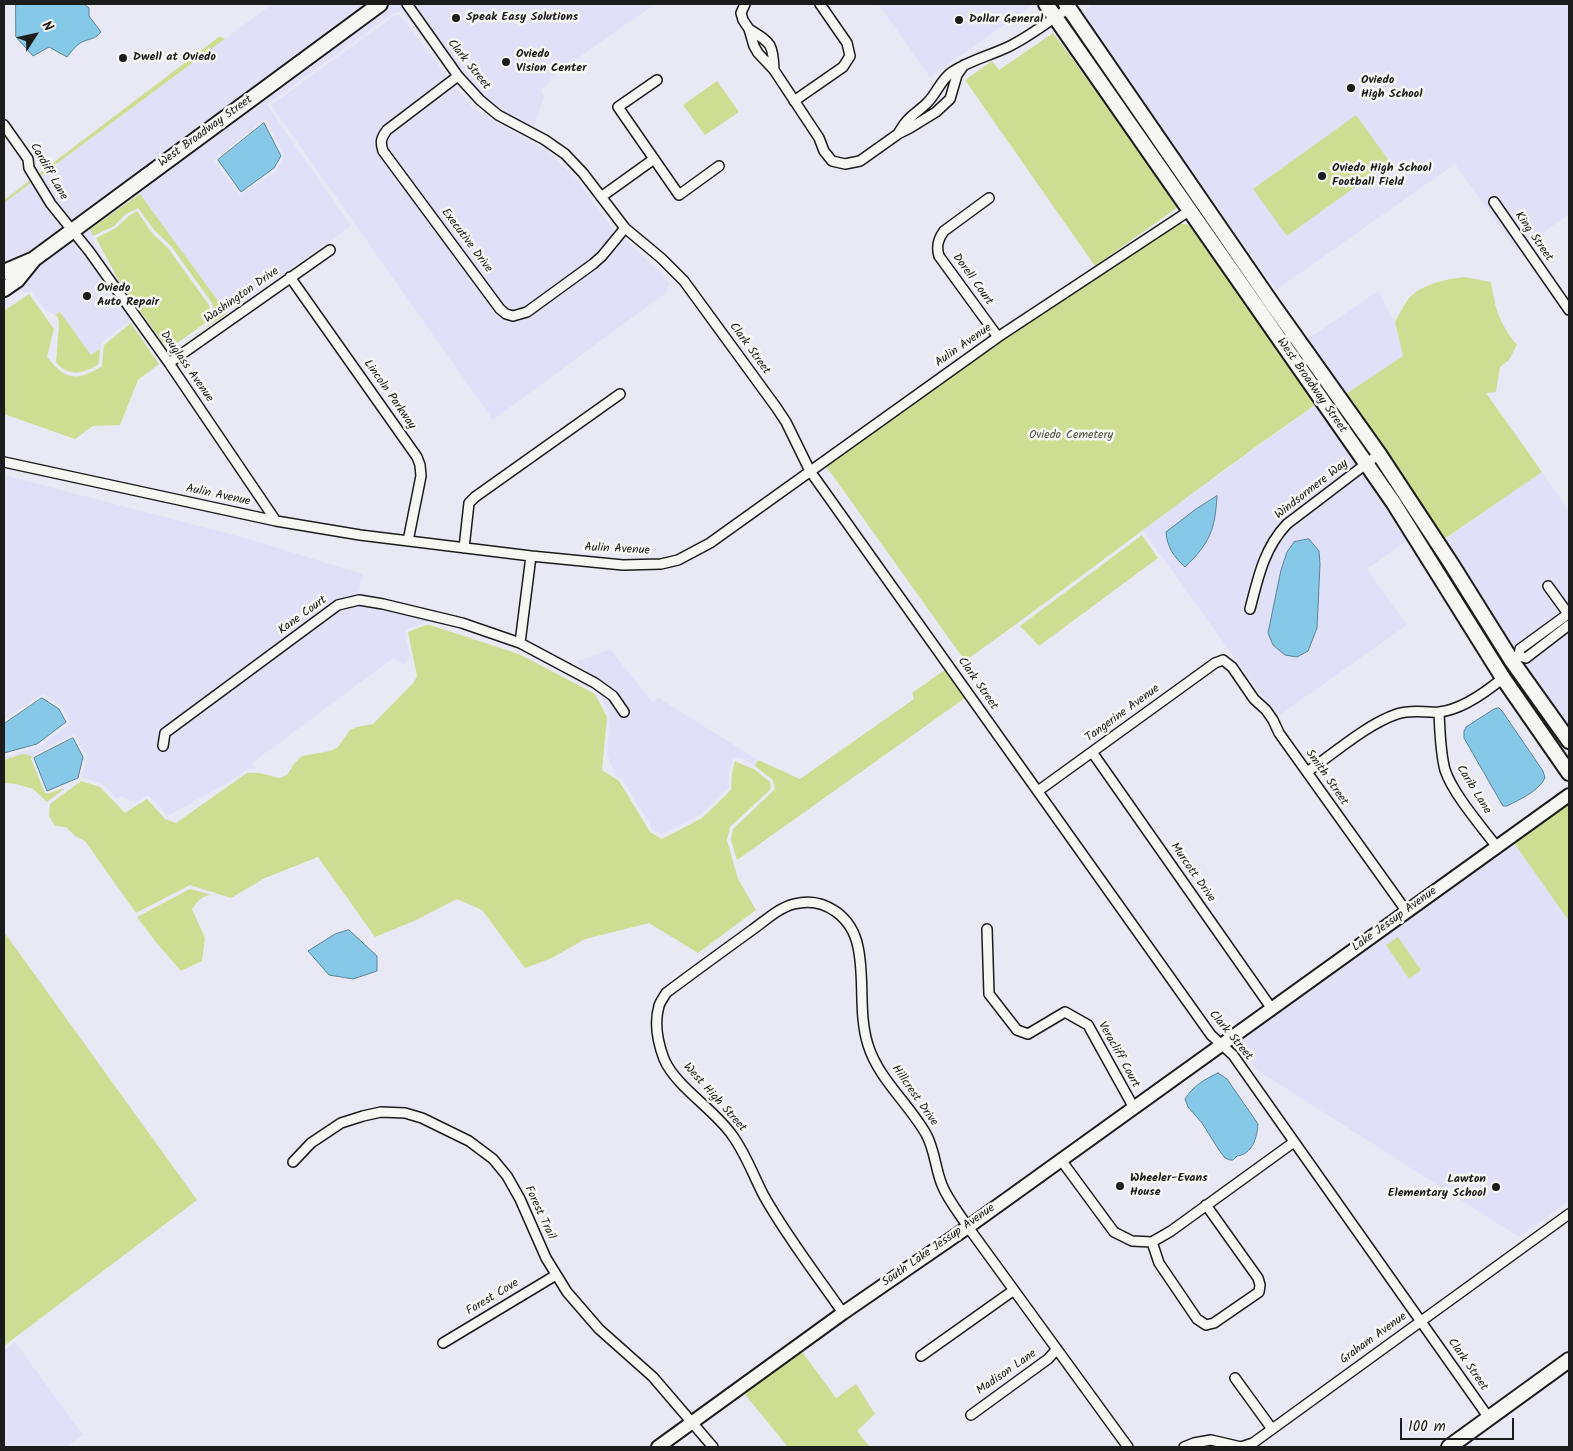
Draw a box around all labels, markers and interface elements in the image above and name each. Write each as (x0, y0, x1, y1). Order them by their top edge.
north arrow (10, 10, 60, 60)
place label: Speak Easy Solutions (466, 11, 578, 25)
marker: Speak Easy Solutions (450, 12, 462, 24)
place label: Dollar General (969, 13, 1043, 27)
marker: Dollar General (953, 14, 965, 26)
text: N (36, 16, 59, 36)
street label: Clark Street (443, 37, 493, 93)
place label: Oviedo Vision Center (516, 48, 586, 76)
place label: Dwell at Oviedo (133, 51, 216, 65)
marker: Dwell at Oviedo (117, 52, 129, 64)
marker: Oviedo Vision Center (500, 56, 512, 68)
place label: Oviedo High School (1361, 74, 1422, 102)
marker: Oviedo High School (1345, 82, 1357, 94)
street label: West Broadway Street (156, 93, 256, 171)
street label: Cardiff Lane (26, 141, 70, 203)
place label: Oviedo High School Football Field (1332, 162, 1431, 190)
marker: Oviedo High School Football Field (1316, 170, 1328, 182)
street label: Executive Drive (437, 206, 495, 276)
street label: King Street (1511, 209, 1555, 265)
street label: Dorell Court (948, 251, 996, 309)
street label: Washington Drive (202, 265, 282, 327)
place label: Oviedo Auto Repair (97, 282, 159, 310)
marker: Oviedo Auto Repair (81, 290, 93, 302)
street label: Clark Street (725, 320, 773, 378)
street label: Aulin Avenue (933, 321, 995, 371)
street label: Douglass Avenue (156, 329, 216, 405)
street label: West Broadway Street (1273, 336, 1349, 436)
street label: Lincoln Parkway (360, 357, 418, 433)
park label: Oviedo Cemetery (1029, 429, 1113, 443)
street label: Windsormere Way (1273, 457, 1351, 523)
street label: Aulin Avenue (185, 482, 251, 510)
street label: Aulin Avenue (584, 541, 650, 559)
street label: Kane Court (276, 594, 330, 638)
street label: Clark Street (954, 655, 1000, 713)
street label: Tangerine Avenue (1083, 682, 1163, 746)
street label: Smith Street (1301, 747, 1351, 809)
street label: Carib Lane (1452, 763, 1494, 817)
street label: Murcott Drive (1166, 841, 1218, 905)
street label: Lake Jessup Avenue (1350, 885, 1440, 955)
street label: Clark Street (1205, 1008, 1255, 1064)
street label: Veracliff Court (1094, 1019, 1142, 1091)
street label: West High Street (679, 1061, 749, 1135)
street label: Hillcrest Drive (888, 1063, 940, 1129)
place label: Wheeler-Evans House (1130, 1172, 1208, 1200)
place label: Lawton Elementary School (1388, 1173, 1486, 1201)
marker: Wheeler-Evans House (1114, 1180, 1126, 1192)
marker: Lawton Elementary School (1490, 1181, 1502, 1193)
street label: Forest Trail (520, 1184, 558, 1242)
street label: South Lake Jessup Avenue (880, 1202, 998, 1290)
street label: Forest Cove (464, 1277, 522, 1319)
street label: Graham Avenue (1338, 1310, 1410, 1368)
street label: Clark Street (1444, 1336, 1490, 1394)
street label: Madison Lane (974, 1347, 1040, 1399)
scale bar (1403, 1408, 1517, 1440)
text: 100 m (1408, 1415, 1446, 1439)

